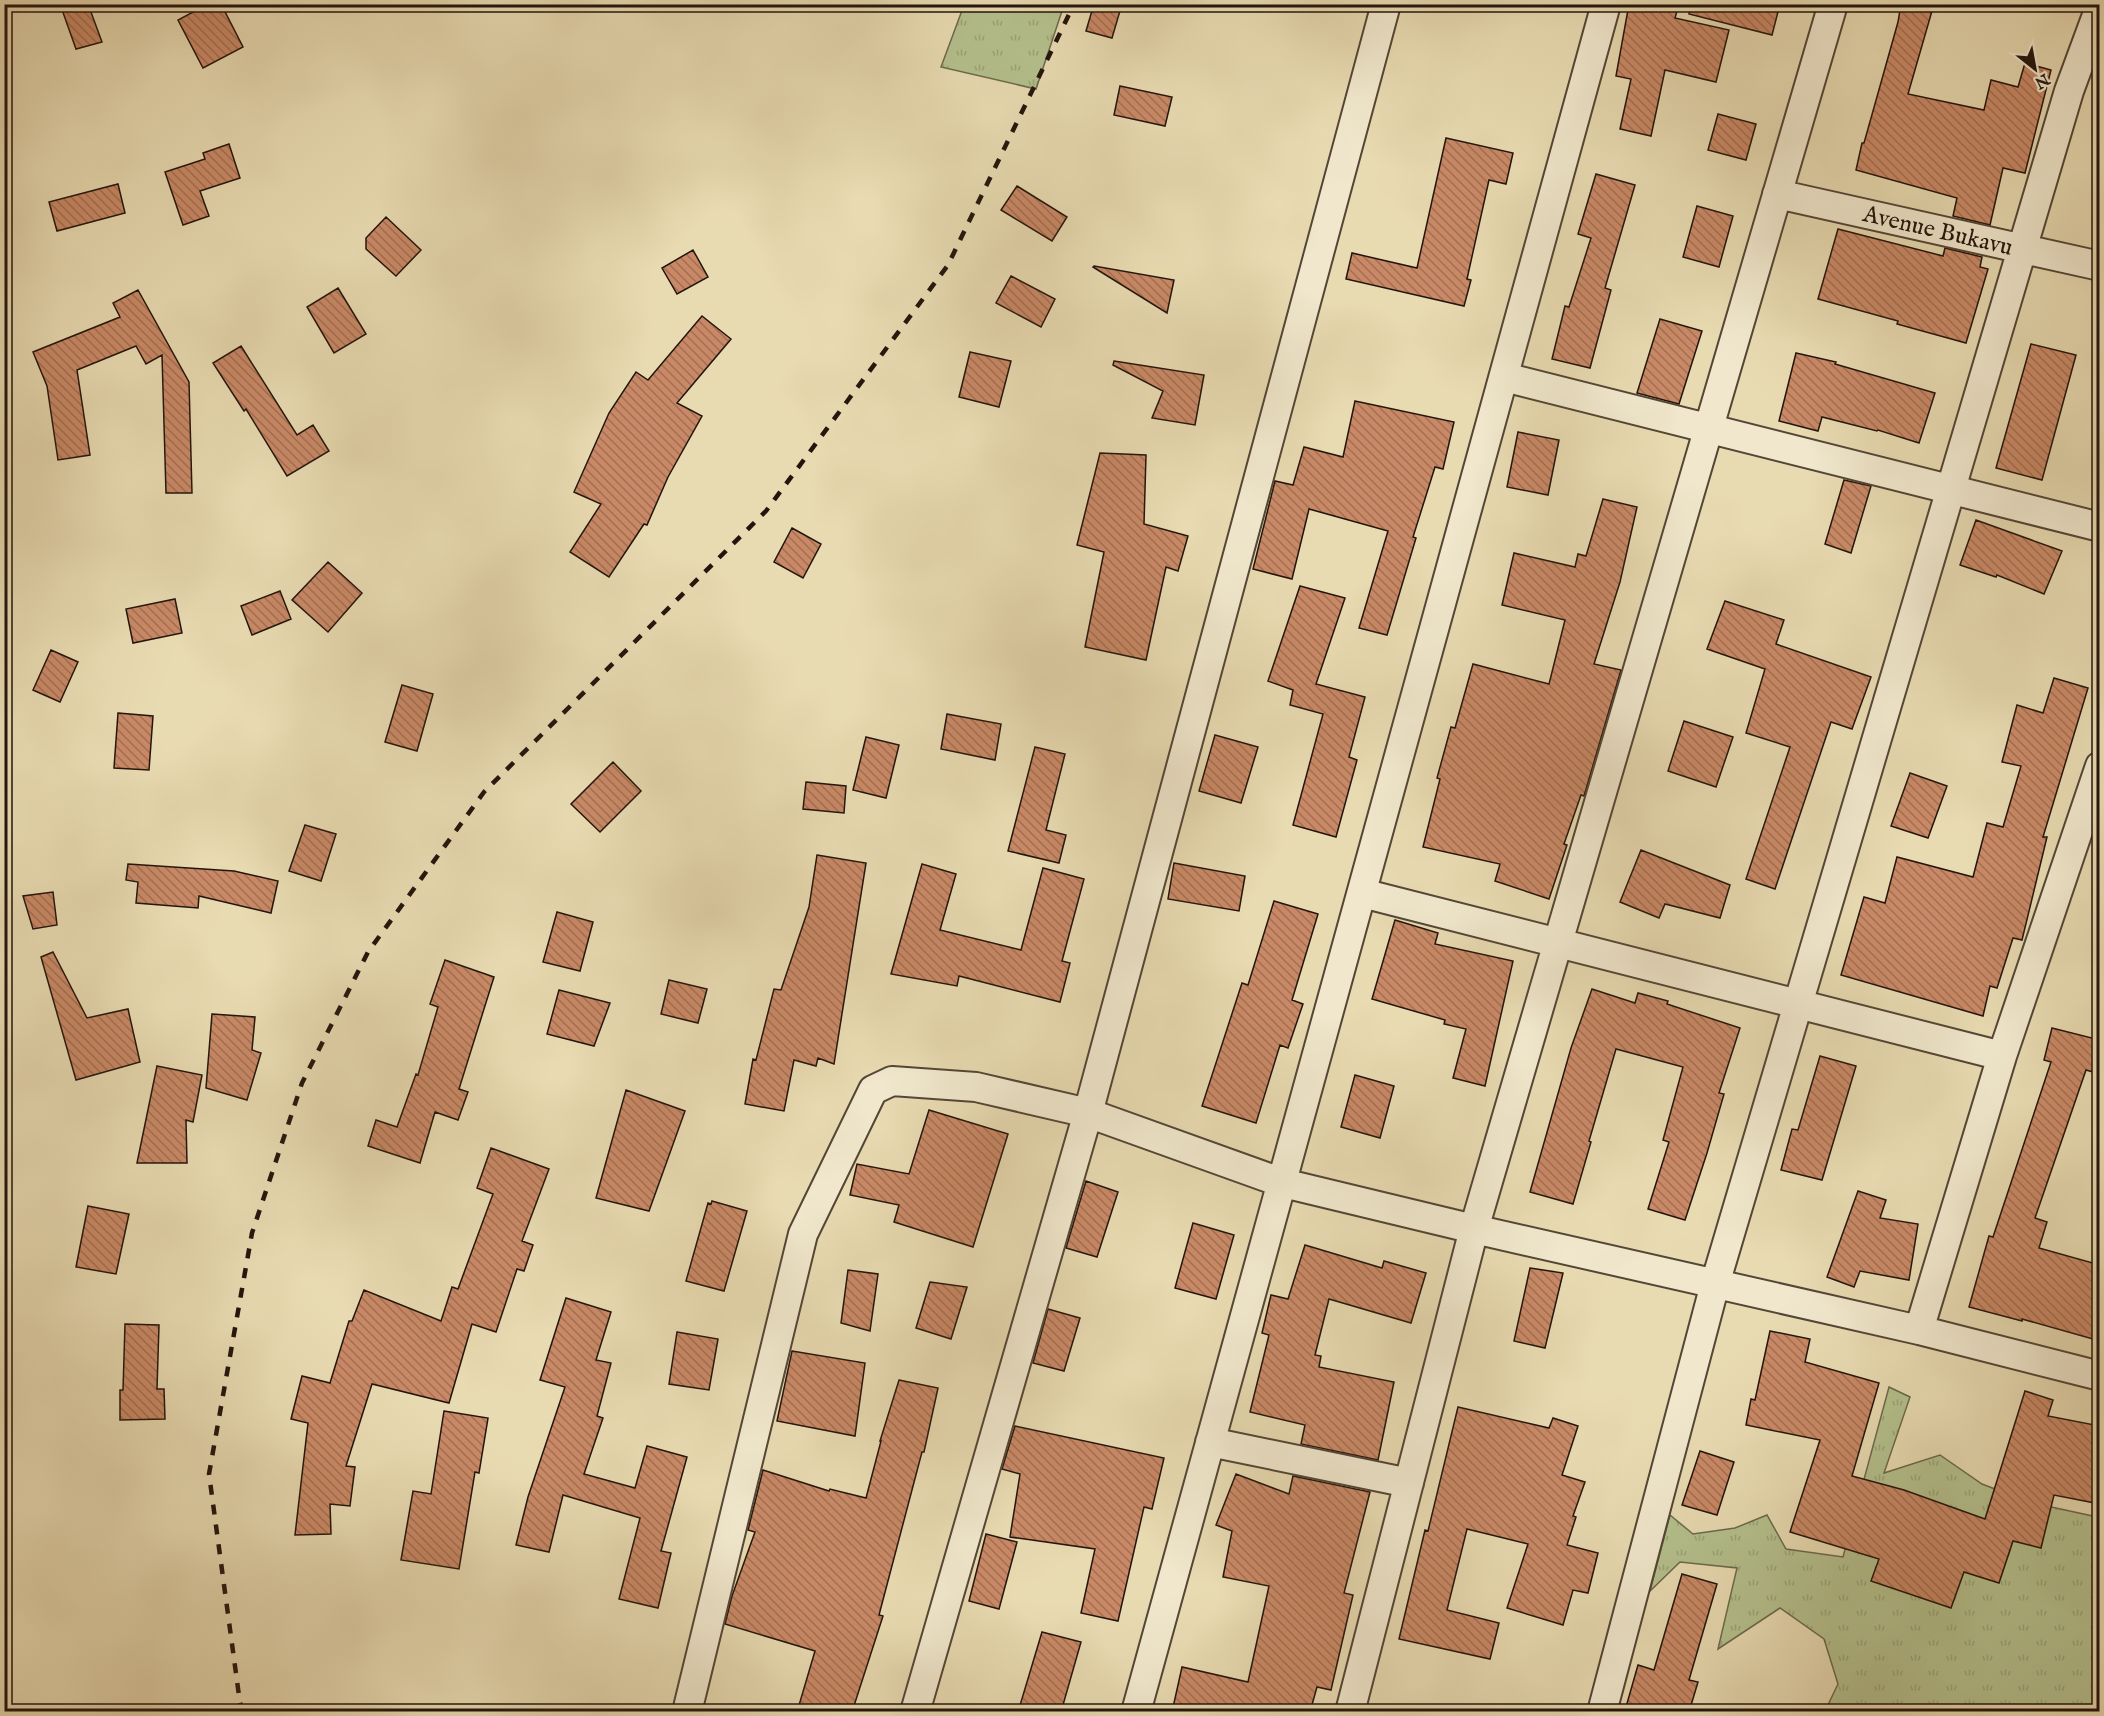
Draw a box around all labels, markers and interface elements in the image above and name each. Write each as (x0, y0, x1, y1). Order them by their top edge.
north arrow (2005, 39, 2065, 99)
text: N (2030, 67, 2054, 92)
street label: Avenue Bukavu (1859, 199, 2016, 264)

